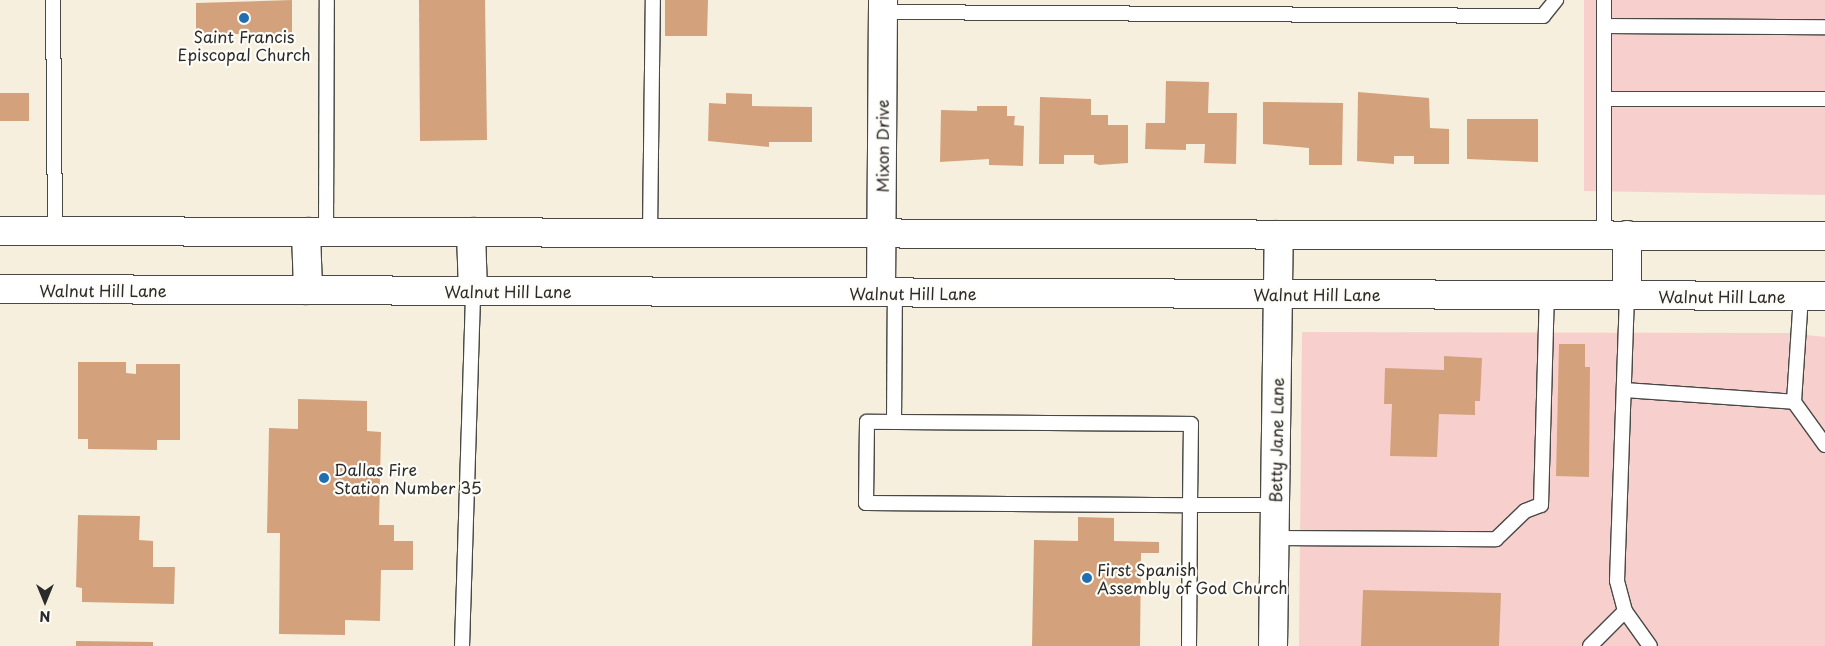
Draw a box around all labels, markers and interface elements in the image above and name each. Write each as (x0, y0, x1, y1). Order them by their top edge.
marker: Saint Francis Episcopal Church (238, 12, 250, 24)
place label: Saint Francis Episcopal Church (178, 26, 310, 64)
street label: Mixon Drive (872, 100, 892, 192)
street label: Walnut Hill Lane (39, 280, 167, 300)
street label: Walnut Hill Lane (444, 281, 572, 301)
street label: Walnut Hill Lane (849, 283, 977, 303)
street label: Walnut Hill Lane (1253, 284, 1381, 304)
street label: Walnut Hill Lane (1658, 286, 1786, 306)
street label: Betty Jane Lane (1265, 377, 1287, 503)
place label: Dallas Fire Station Number 35 (334, 459, 481, 497)
marker: Dallas Fire Station Number 35 (318, 472, 330, 484)
place label: First Spanish Assembly of God Church (1097, 559, 1288, 597)
marker: First Spanish Assembly of God Church (1081, 572, 1093, 584)
north arrow (20, 576, 70, 626)
text: N (39, 606, 51, 627)

